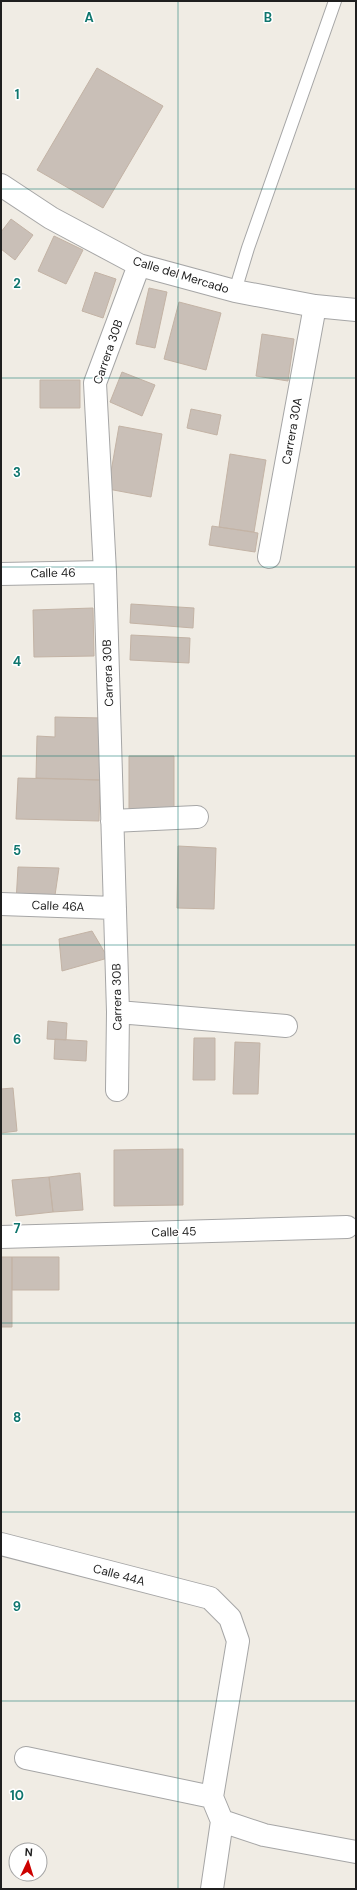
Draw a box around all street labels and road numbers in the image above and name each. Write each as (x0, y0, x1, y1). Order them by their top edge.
street label: Calle del Mercado (131, 253, 231, 297)
street label: Carrera 30B (89, 318, 127, 386)
street label: Carrera 30A (278, 396, 306, 466)
street label: Calle 46 (30, 565, 76, 581)
street label: Carrera 30B (99, 639, 117, 707)
street label: Calle 46A (31, 897, 85, 915)
street label: Carrera 30B (108, 963, 126, 1031)
street label: Calle 45 (151, 1223, 197, 1241)
street label: Calle 44A (91, 1560, 147, 1590)

